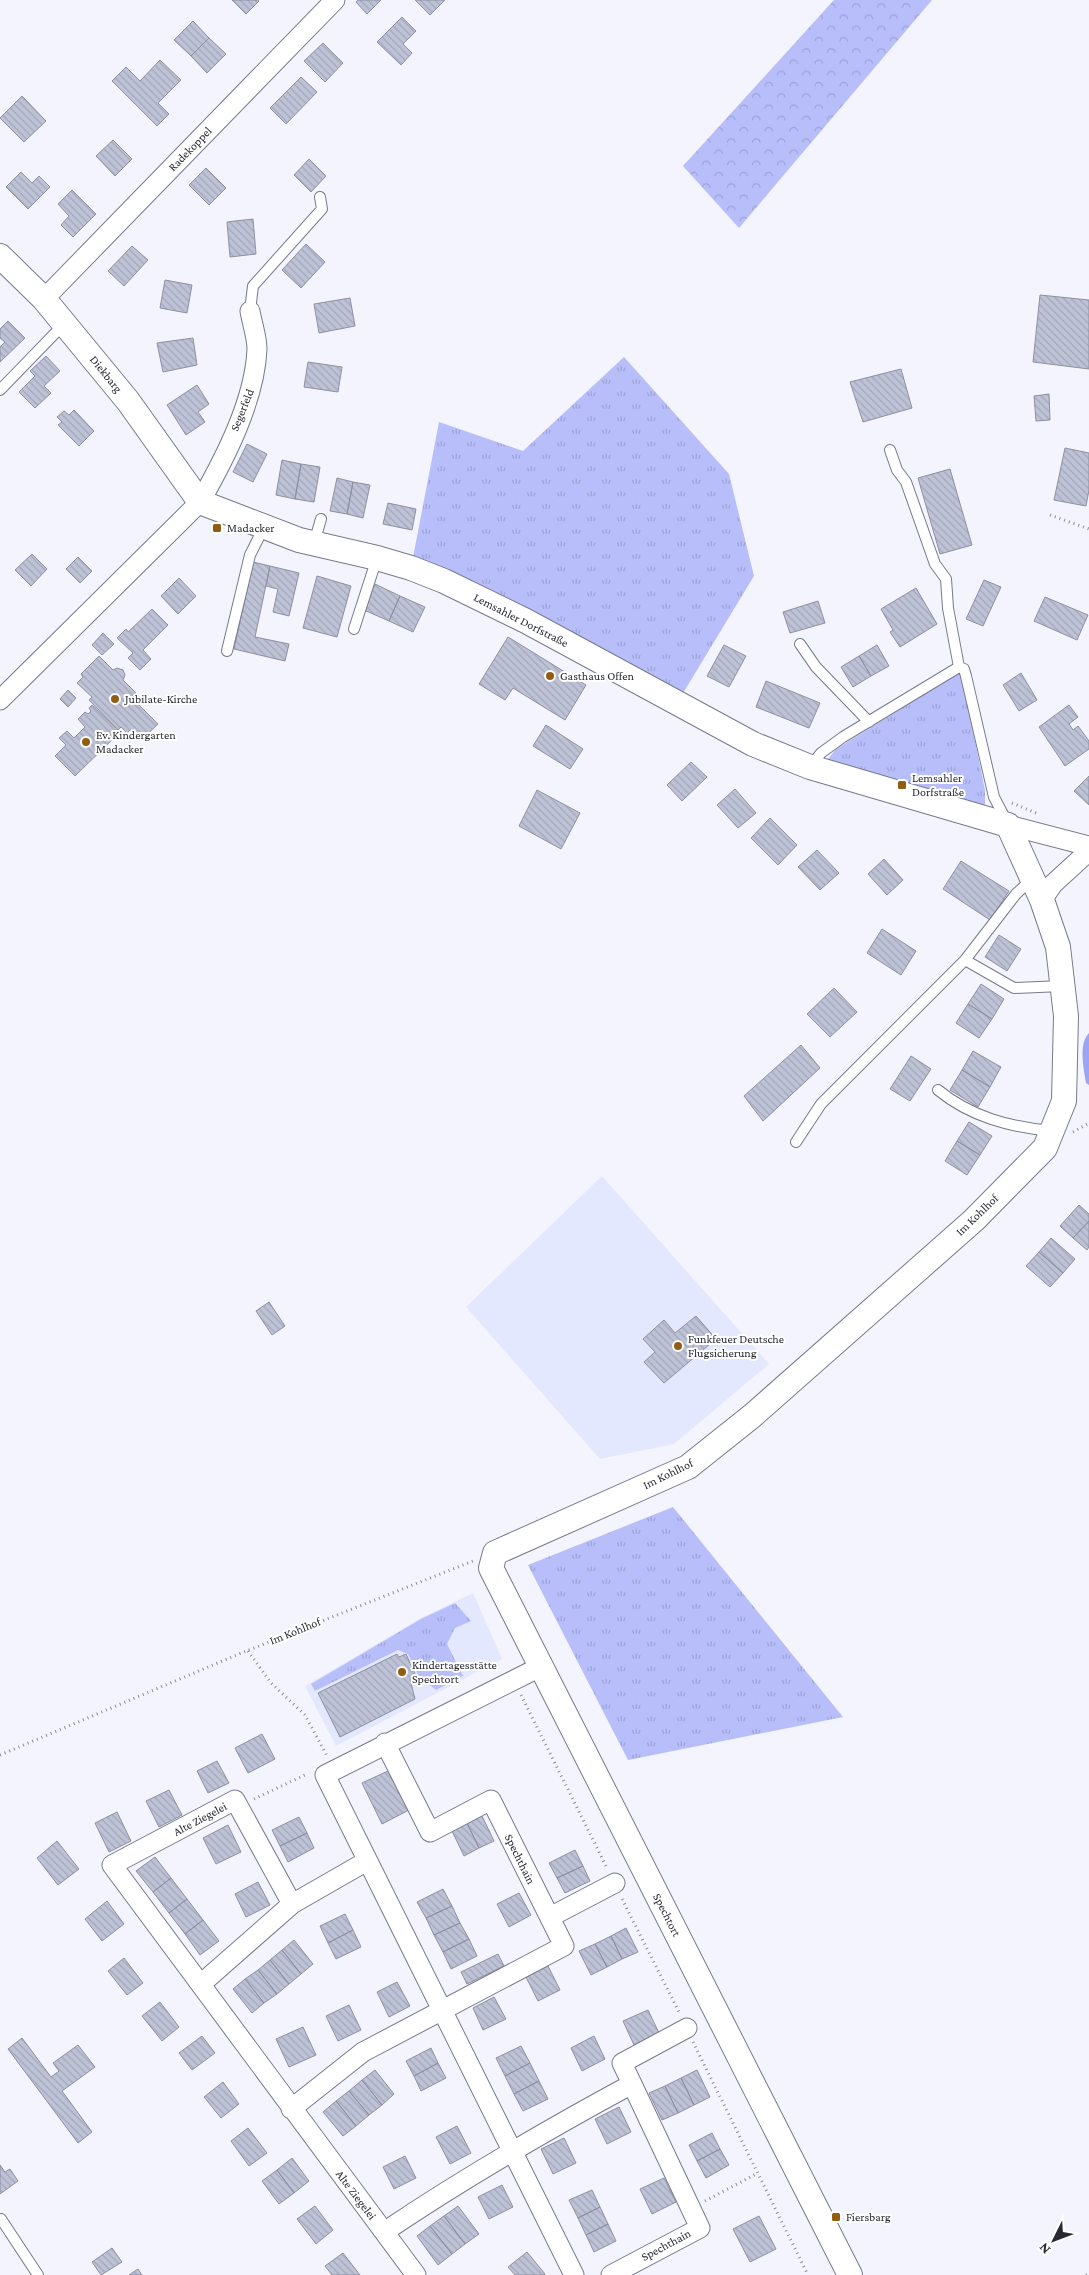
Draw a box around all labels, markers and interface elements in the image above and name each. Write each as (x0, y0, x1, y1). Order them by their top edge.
street label: Radekoppel (165, 124, 215, 174)
street label: Diekbarg (87, 353, 125, 395)
street label: Segerfeld (227, 386, 257, 433)
place label: Madacker (227, 521, 275, 535)
marker: Madacker (211, 522, 223, 534)
street label: Lemsahler Dorfstraße (471, 590, 571, 650)
place label: Gasthaus Offen (560, 669, 635, 683)
marker: Gasthaus Offen (544, 670, 556, 682)
place label: Jubilate-Kirche (124, 692, 197, 706)
marker: Jubilate-Kirche (109, 693, 121, 705)
place label: Ev. Kindergarten Madacker (96, 728, 176, 756)
marker: Ev. Kindergarten Madacker (80, 736, 92, 748)
place label: Lemsahler Dorfstraße (912, 771, 964, 799)
marker: Lemsahler Dorfstraße (896, 779, 908, 791)
street label: Im Kohlhof (953, 1190, 1002, 1239)
place label: Funkfeuer Deutsche Flugsicherung (688, 1332, 784, 1360)
marker: Funkfeuer Deutsche Flugsicherung (672, 1340, 684, 1352)
street label: Im Kohlhof (641, 1455, 697, 1492)
street label: Im Kohlhof (267, 1614, 324, 1648)
place label: Kindertagesstätte Spechtort (412, 1658, 497, 1686)
marker: Kindertagesstätte Spechtort (396, 1666, 408, 1678)
street label: Alte Ziegelei (171, 1799, 229, 1839)
street label: Spechthain (502, 1832, 538, 1887)
street label: Spechtort (650, 1891, 684, 1940)
street label: Alte Ziegelei (333, 2167, 379, 2223)
place label: Fiersbarg (846, 2210, 891, 2224)
marker: Fiersbarg (830, 2211, 842, 2223)
north arrow (1029, 2215, 1079, 2265)
street label: Spechthain (639, 2226, 694, 2264)
text: N (1035, 2239, 1053, 2258)

